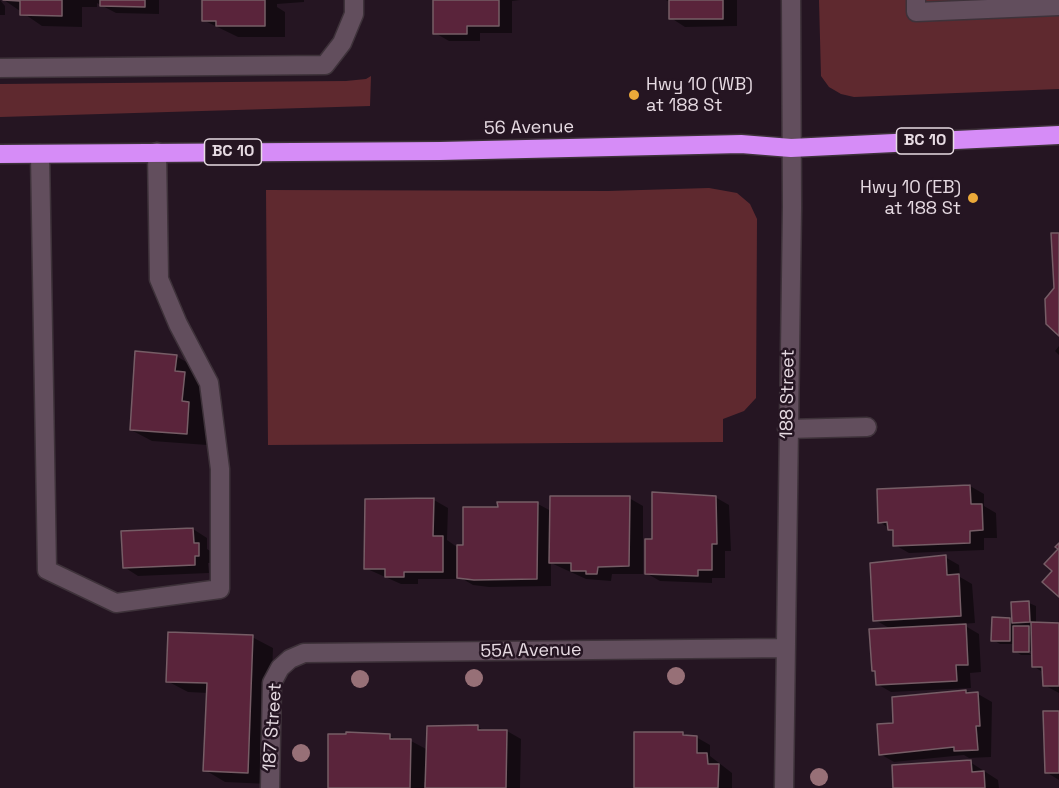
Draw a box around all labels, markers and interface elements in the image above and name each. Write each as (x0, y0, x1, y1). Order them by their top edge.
place label: Hwy 10 (WB) at 188 St (646, 74, 753, 116)
marker: Hwy 10 (WB) at 188 St (627, 88, 641, 102)
street label: 56 Avenue (484, 116, 574, 140)
road number: BC 10 (896, 128, 954, 154)
road number: BC 10 (204, 139, 262, 165)
place label: Hwy 10 (EB) at 188 St (860, 177, 961, 219)
marker: Hwy 10 (EB) at 188 St (966, 191, 980, 205)
street label: 188 Street (776, 349, 800, 439)
street label: 55A Avenue (480, 639, 582, 663)
street label: 187 Street (259, 682, 287, 772)

